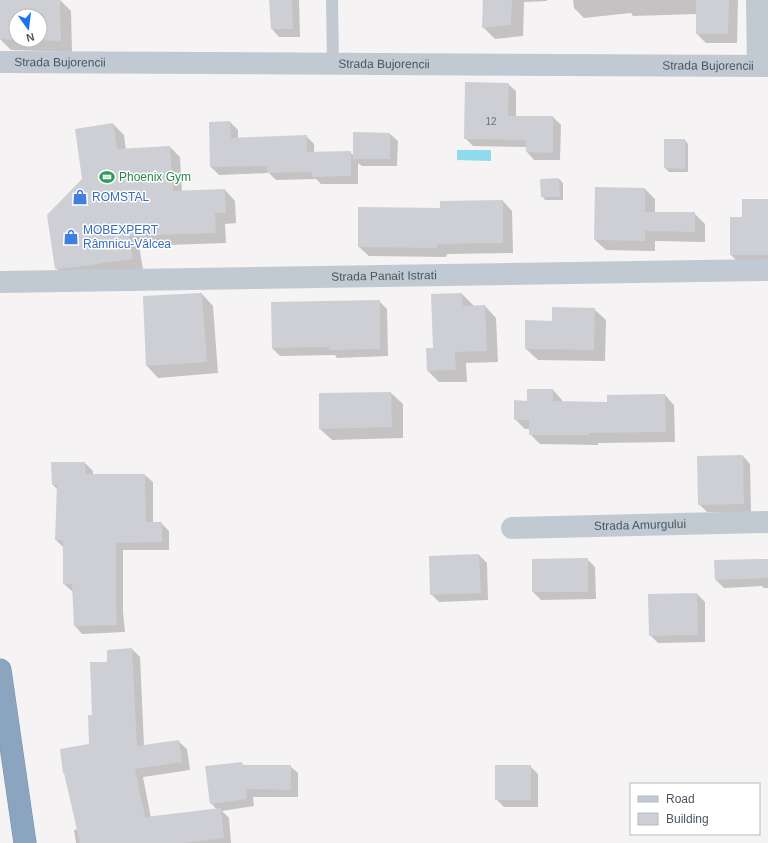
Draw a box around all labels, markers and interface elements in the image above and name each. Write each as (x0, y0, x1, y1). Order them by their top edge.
north arrow (8, 8, 48, 48)
text: N (25, 31, 36, 44)
street label: Strada Bujorencii (14, 55, 106, 70)
street label: Strada Bujorencii (338, 57, 430, 71)
street label: Strada Bujorencii (662, 58, 754, 73)
house number: 12 (485, 116, 497, 127)
sports icon: Phoenix Gym (98, 168, 116, 186)
place label: Phoenix Gym (119, 170, 191, 184)
shop icon: ROMSTAL (71, 188, 89, 206)
place label: ROMSTAL (92, 190, 149, 204)
place label: MOBEXPERT Râmnicu-Vâlcea (83, 223, 171, 251)
shop icon: MOBEXPERT Râmnicu-Vâlcea (62, 228, 80, 246)
street label: Strada Panait Istrati (331, 268, 437, 284)
street label: Strada Amurgului (594, 517, 686, 533)
legend (630, 783, 760, 835)
text: Road (666, 792, 695, 806)
text: Building (666, 812, 709, 826)

